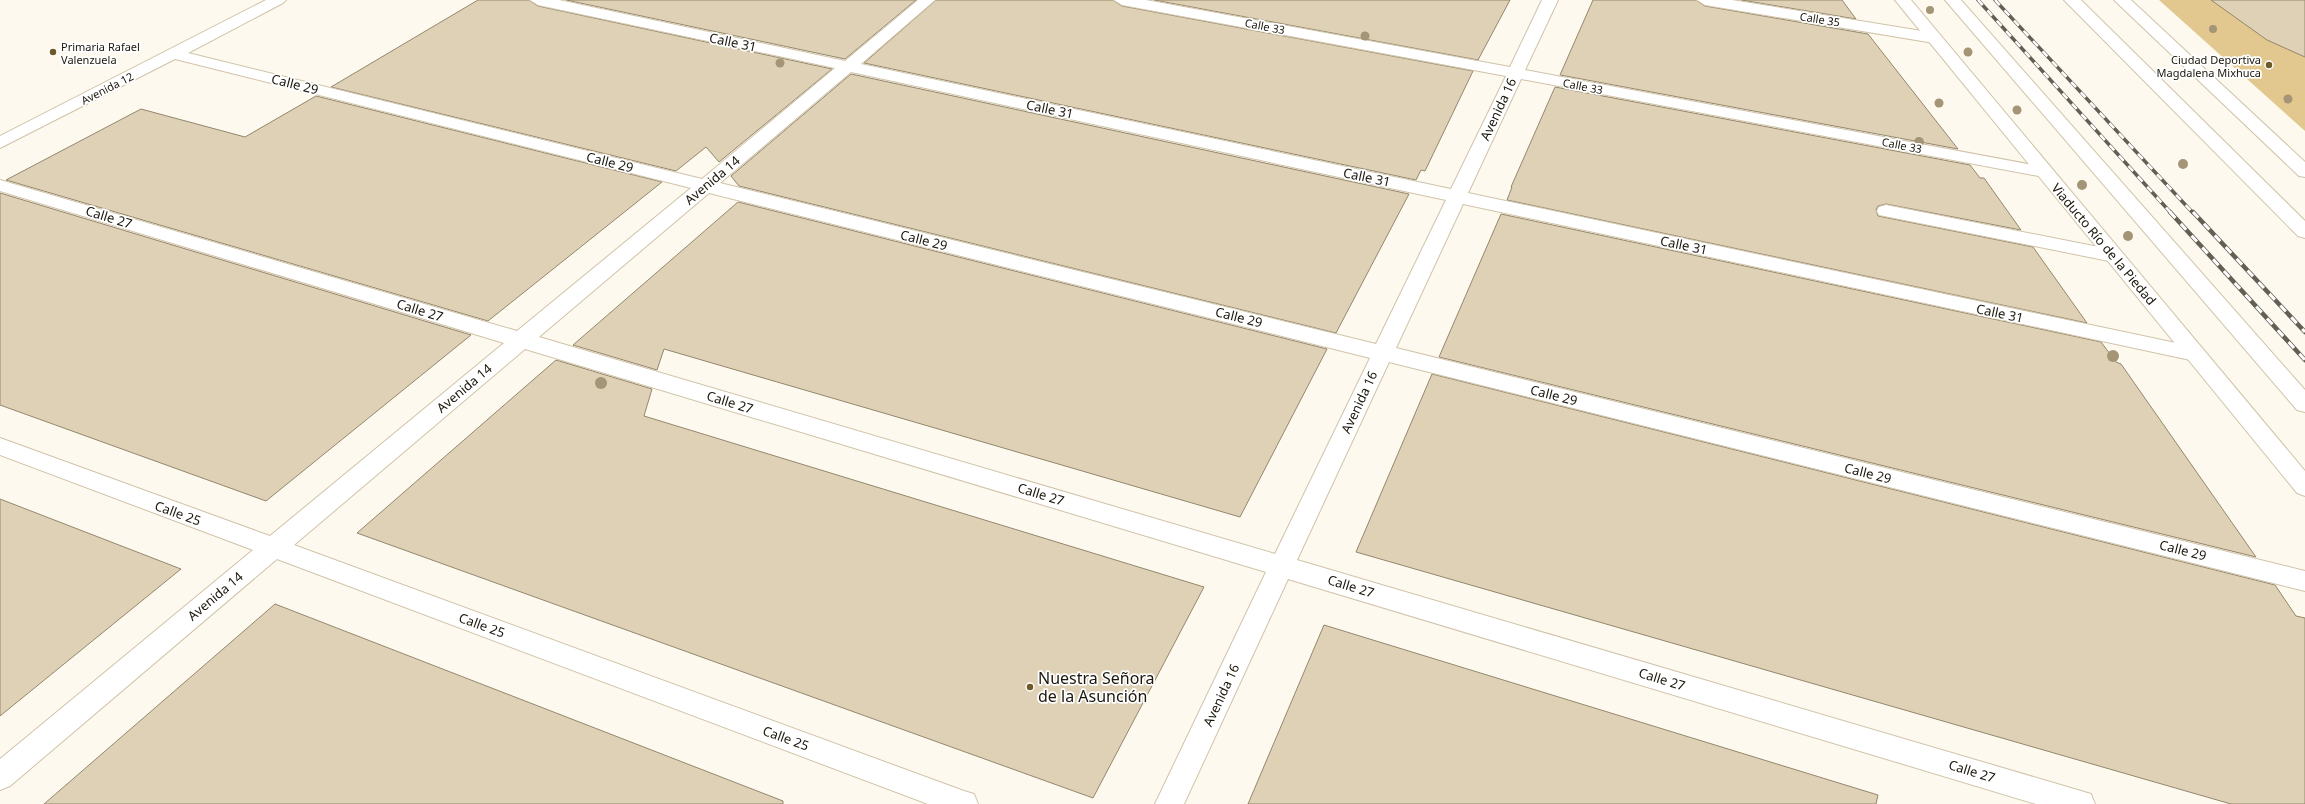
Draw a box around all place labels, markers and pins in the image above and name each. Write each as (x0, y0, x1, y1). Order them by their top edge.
place label: Primaria Rafael Valenzuela (61, 39, 140, 67)
marker: Primaria Rafael Valenzuela (48, 47, 58, 57)
place label: Ciudad Deportiva Magdalena Mixhuca (2157, 52, 2261, 80)
marker: Ciudad Deportiva Magdalena Mixhuca (2264, 60, 2274, 70)
place label: Nuestra Señora de la Asunción (1038, 667, 1155, 707)
marker: Nuestra Señora de la Asunción (1025, 682, 1035, 692)

